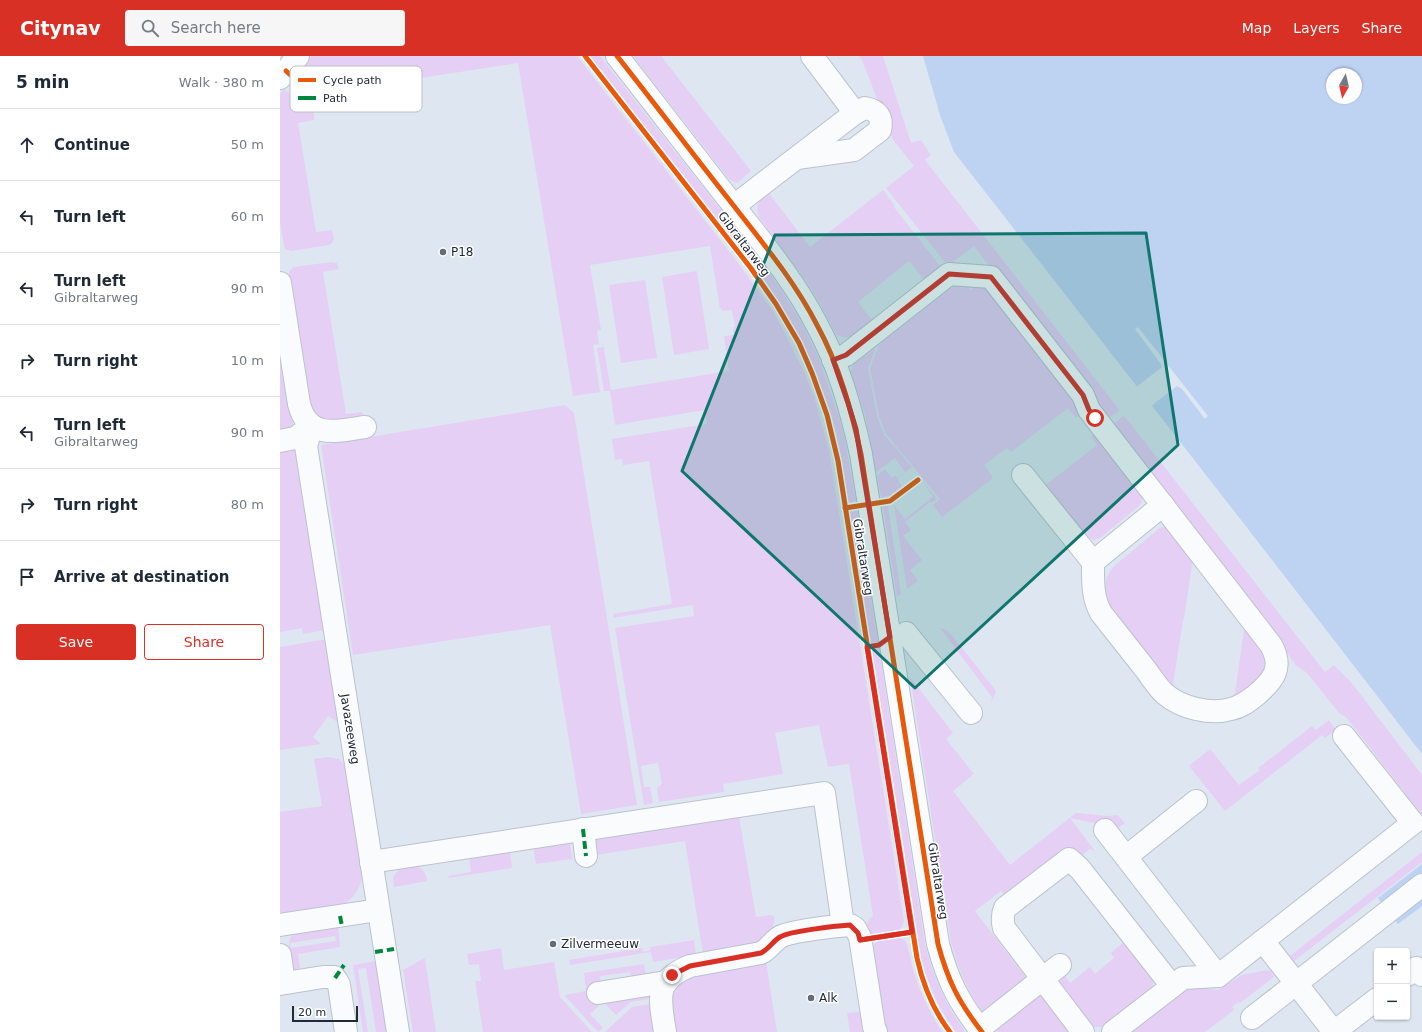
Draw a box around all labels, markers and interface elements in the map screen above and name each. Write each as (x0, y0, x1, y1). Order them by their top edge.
search box (125, 10, 405, 46)
text: Citynav (20, 17, 101, 39)
icon: search (139, 17, 161, 39)
text: Search here (171, 19, 261, 37)
text: Map (1242, 20, 1271, 36)
text: Layers (1293, 20, 1340, 36)
text: Share (1362, 20, 1402, 36)
legend (290, 66, 422, 112)
north arrow (1326, 68, 1362, 104)
text: 5 min (16, 72, 69, 92)
text: Cycle path (323, 74, 382, 87)
text: Walk · 380 m (179, 75, 264, 90)
text: Path (323, 92, 347, 105)
icon: ahead (16, 134, 38, 156)
text: Continue (54, 136, 130, 154)
text: 50 m (231, 137, 264, 152)
icon: left (16, 206, 38, 228)
text: Turn left (54, 208, 126, 226)
text: 60 m (231, 209, 264, 224)
street label: Gibraltarweg (715, 209, 773, 279)
place label: P18 (451, 245, 474, 259)
marker: P18 (438, 247, 448, 257)
text: Turn left (54, 272, 126, 290)
icon: left (16, 278, 38, 300)
text: 90 m (231, 281, 264, 296)
text: Gibraltarweg (54, 290, 138, 305)
icon: right (16, 350, 38, 372)
text: Turn right (54, 352, 138, 370)
text: 10 m (231, 353, 264, 368)
route start (1086, 409, 1104, 427)
text: Turn left (54, 416, 126, 434)
icon: left (16, 422, 38, 444)
text: 90 m (231, 425, 264, 440)
text: Gibraltarweg (54, 434, 138, 449)
icon: right (16, 494, 38, 516)
text: Turn right (54, 496, 138, 514)
text: 80 m (231, 497, 264, 512)
street label: Gibraltarweg (850, 518, 876, 596)
icon: arrive (16, 566, 38, 588)
text: Arrive at destination (54, 568, 229, 586)
button: Save (16, 624, 136, 660)
button: Share (144, 624, 264, 660)
street label: Javazeeweg (337, 692, 362, 765)
street label: Gibraltarweg (925, 842, 951, 920)
place label: Zilvermeeuw (561, 937, 639, 951)
marker: Zilvermeeuw (548, 939, 558, 949)
map controls (1374, 948, 1410, 1020)
button: + (1374, 948, 1410, 984)
route end (663, 966, 681, 984)
button: − (1374, 984, 1410, 1020)
place label: Alk (819, 991, 838, 1005)
marker: Alk (806, 993, 816, 1003)
scale bar (292, 1004, 358, 1023)
text: 20 m (298, 1006, 326, 1019)

